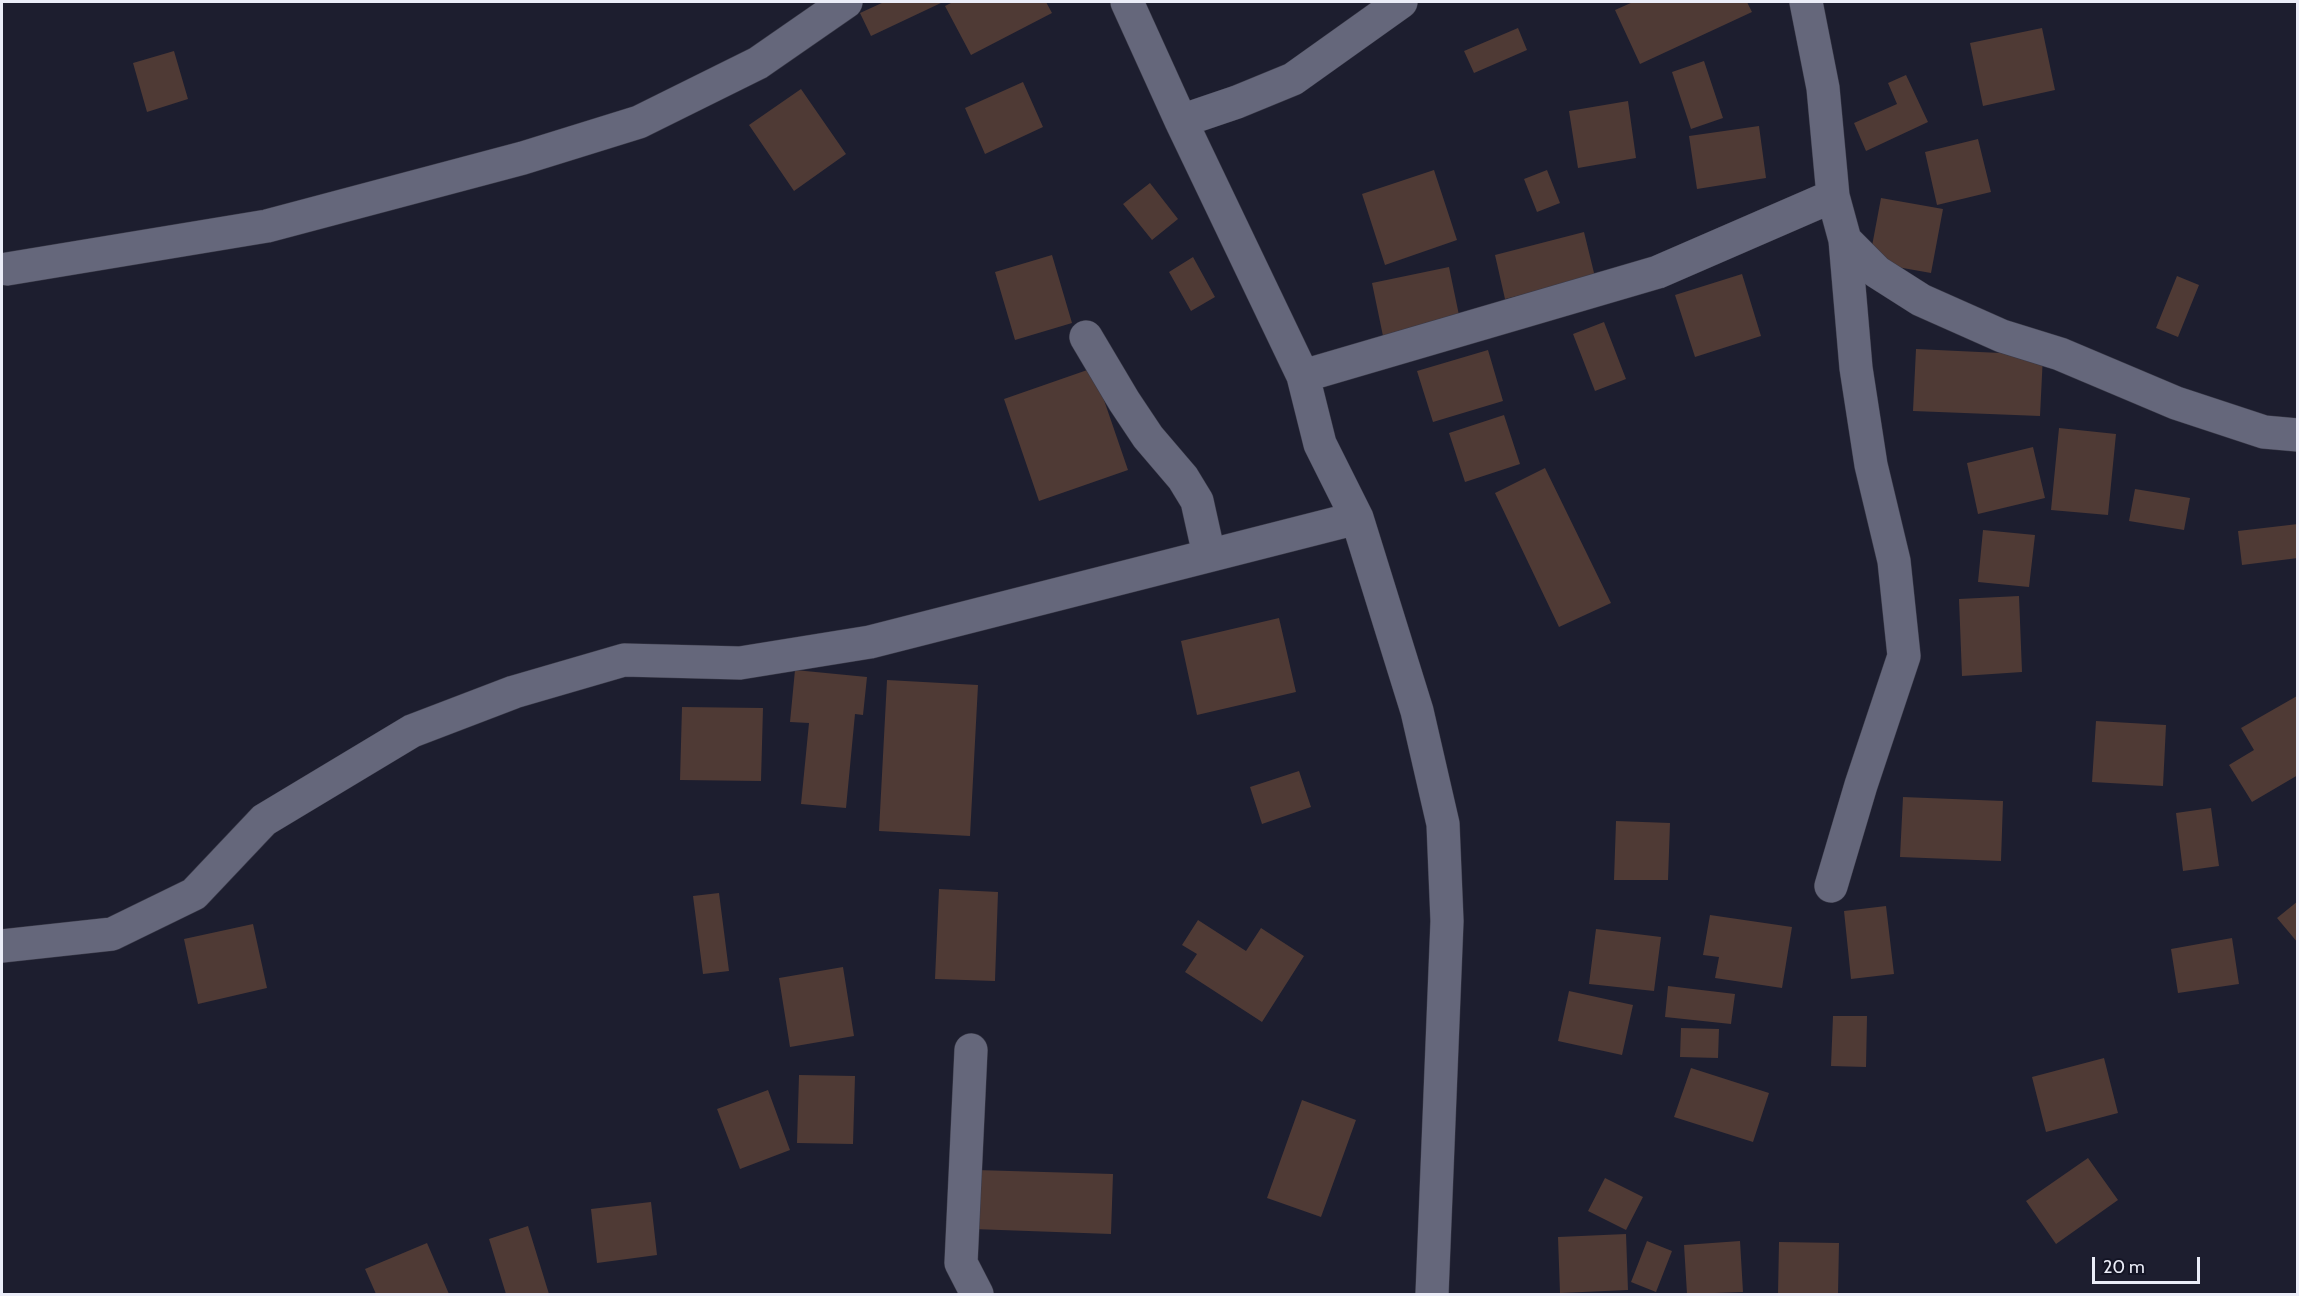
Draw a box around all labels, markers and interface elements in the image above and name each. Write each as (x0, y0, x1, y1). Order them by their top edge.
scale bar (2095, 1245, 2203, 1283)
text: 20 m (2103, 1256, 2145, 1278)

